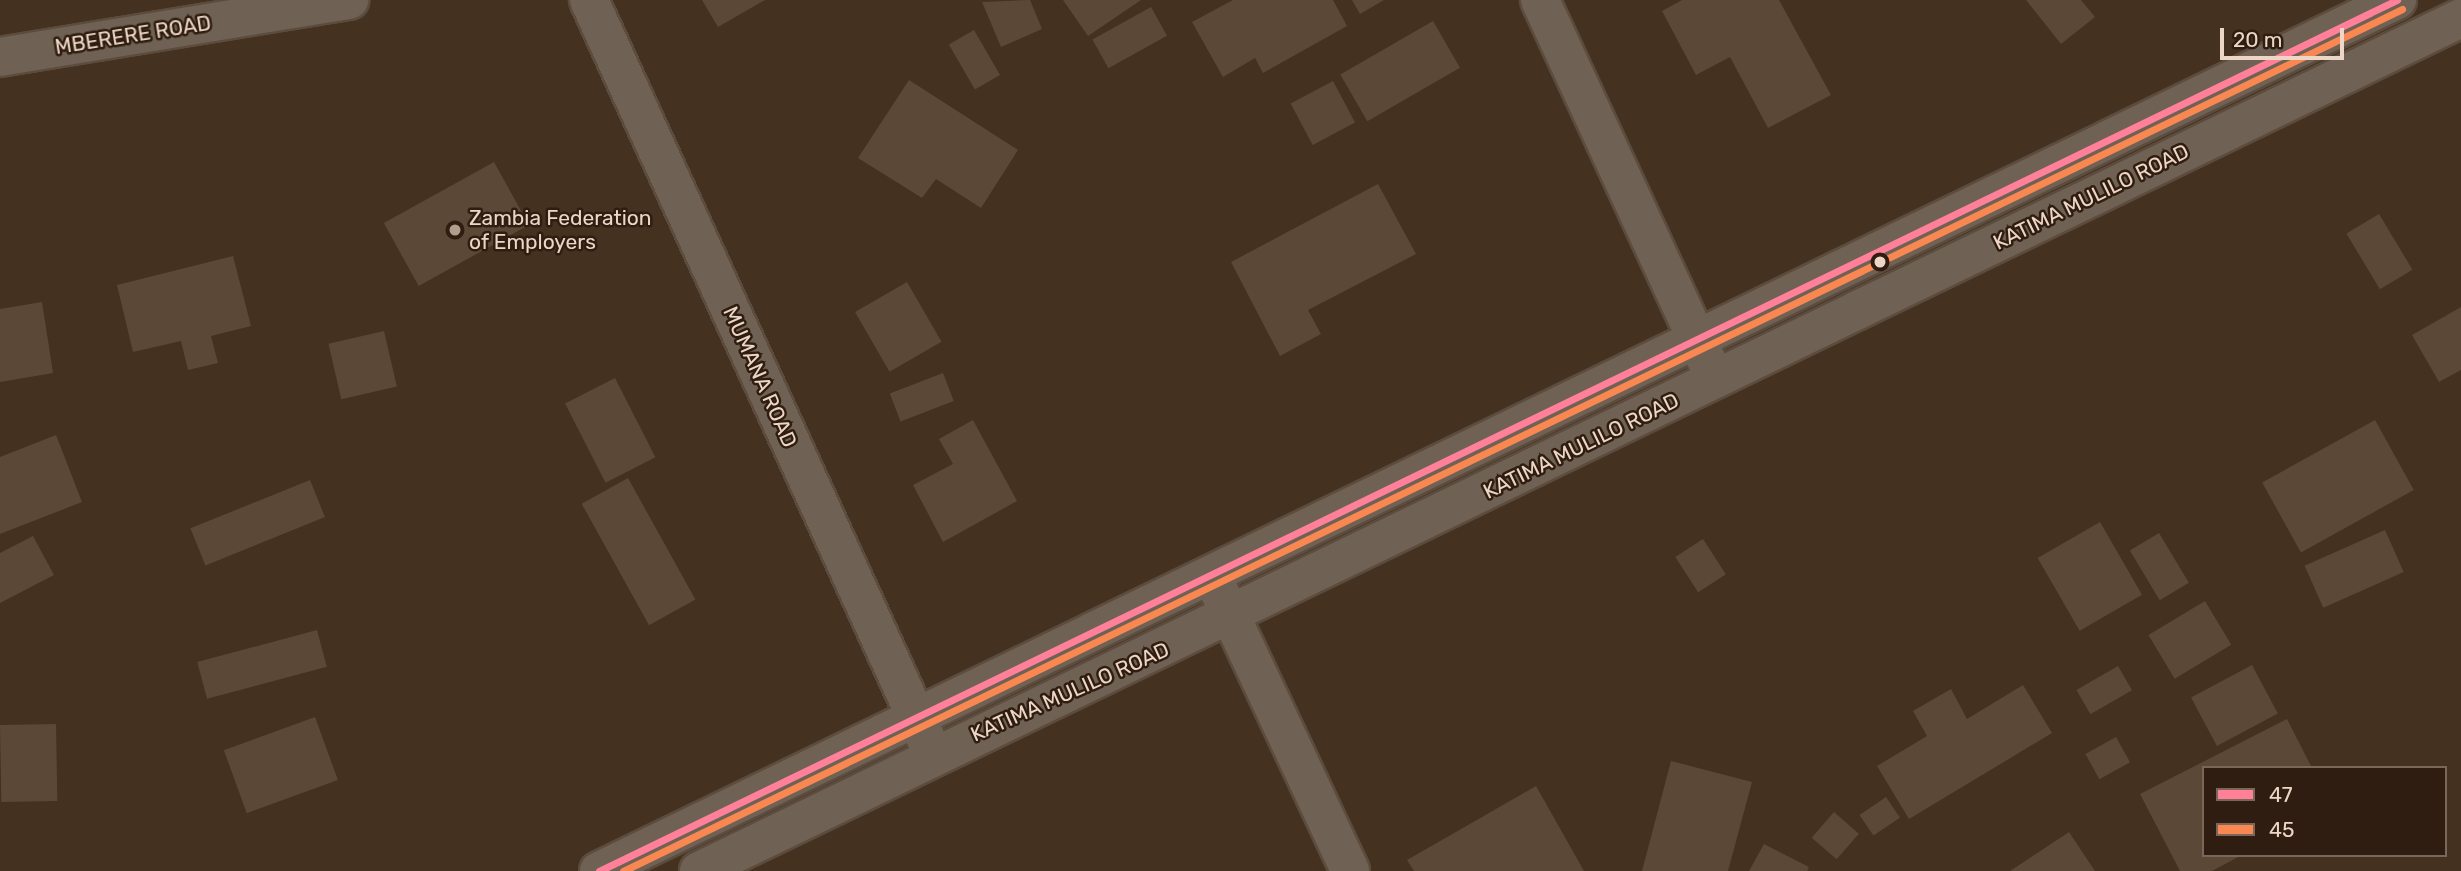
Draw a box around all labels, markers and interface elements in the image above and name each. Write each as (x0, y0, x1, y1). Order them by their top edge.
street label: MBERERE ROAD (53, 10, 213, 60)
scale bar (2223, 14, 2347, 58)
text: 20 m (2233, 27, 2282, 52)
street label: KATIMA MULILO ROAD (1989, 139, 2193, 255)
place label: Zambia Federation of Employers (469, 205, 652, 255)
marker: Zambia Federation of Employers (447, 222, 463, 238)
unlabelled marker (1873, 255, 1887, 269)
street label: MUMANA ROAD (718, 302, 802, 452)
street label: KATIMA MULILO ROAD (1479, 388, 1683, 504)
street label: KATIMA MULILO ROAD (967, 637, 1173, 747)
legend (2202, 766, 2447, 857)
text: 47 (2269, 782, 2292, 807)
text: 45 (2269, 817, 2295, 842)

